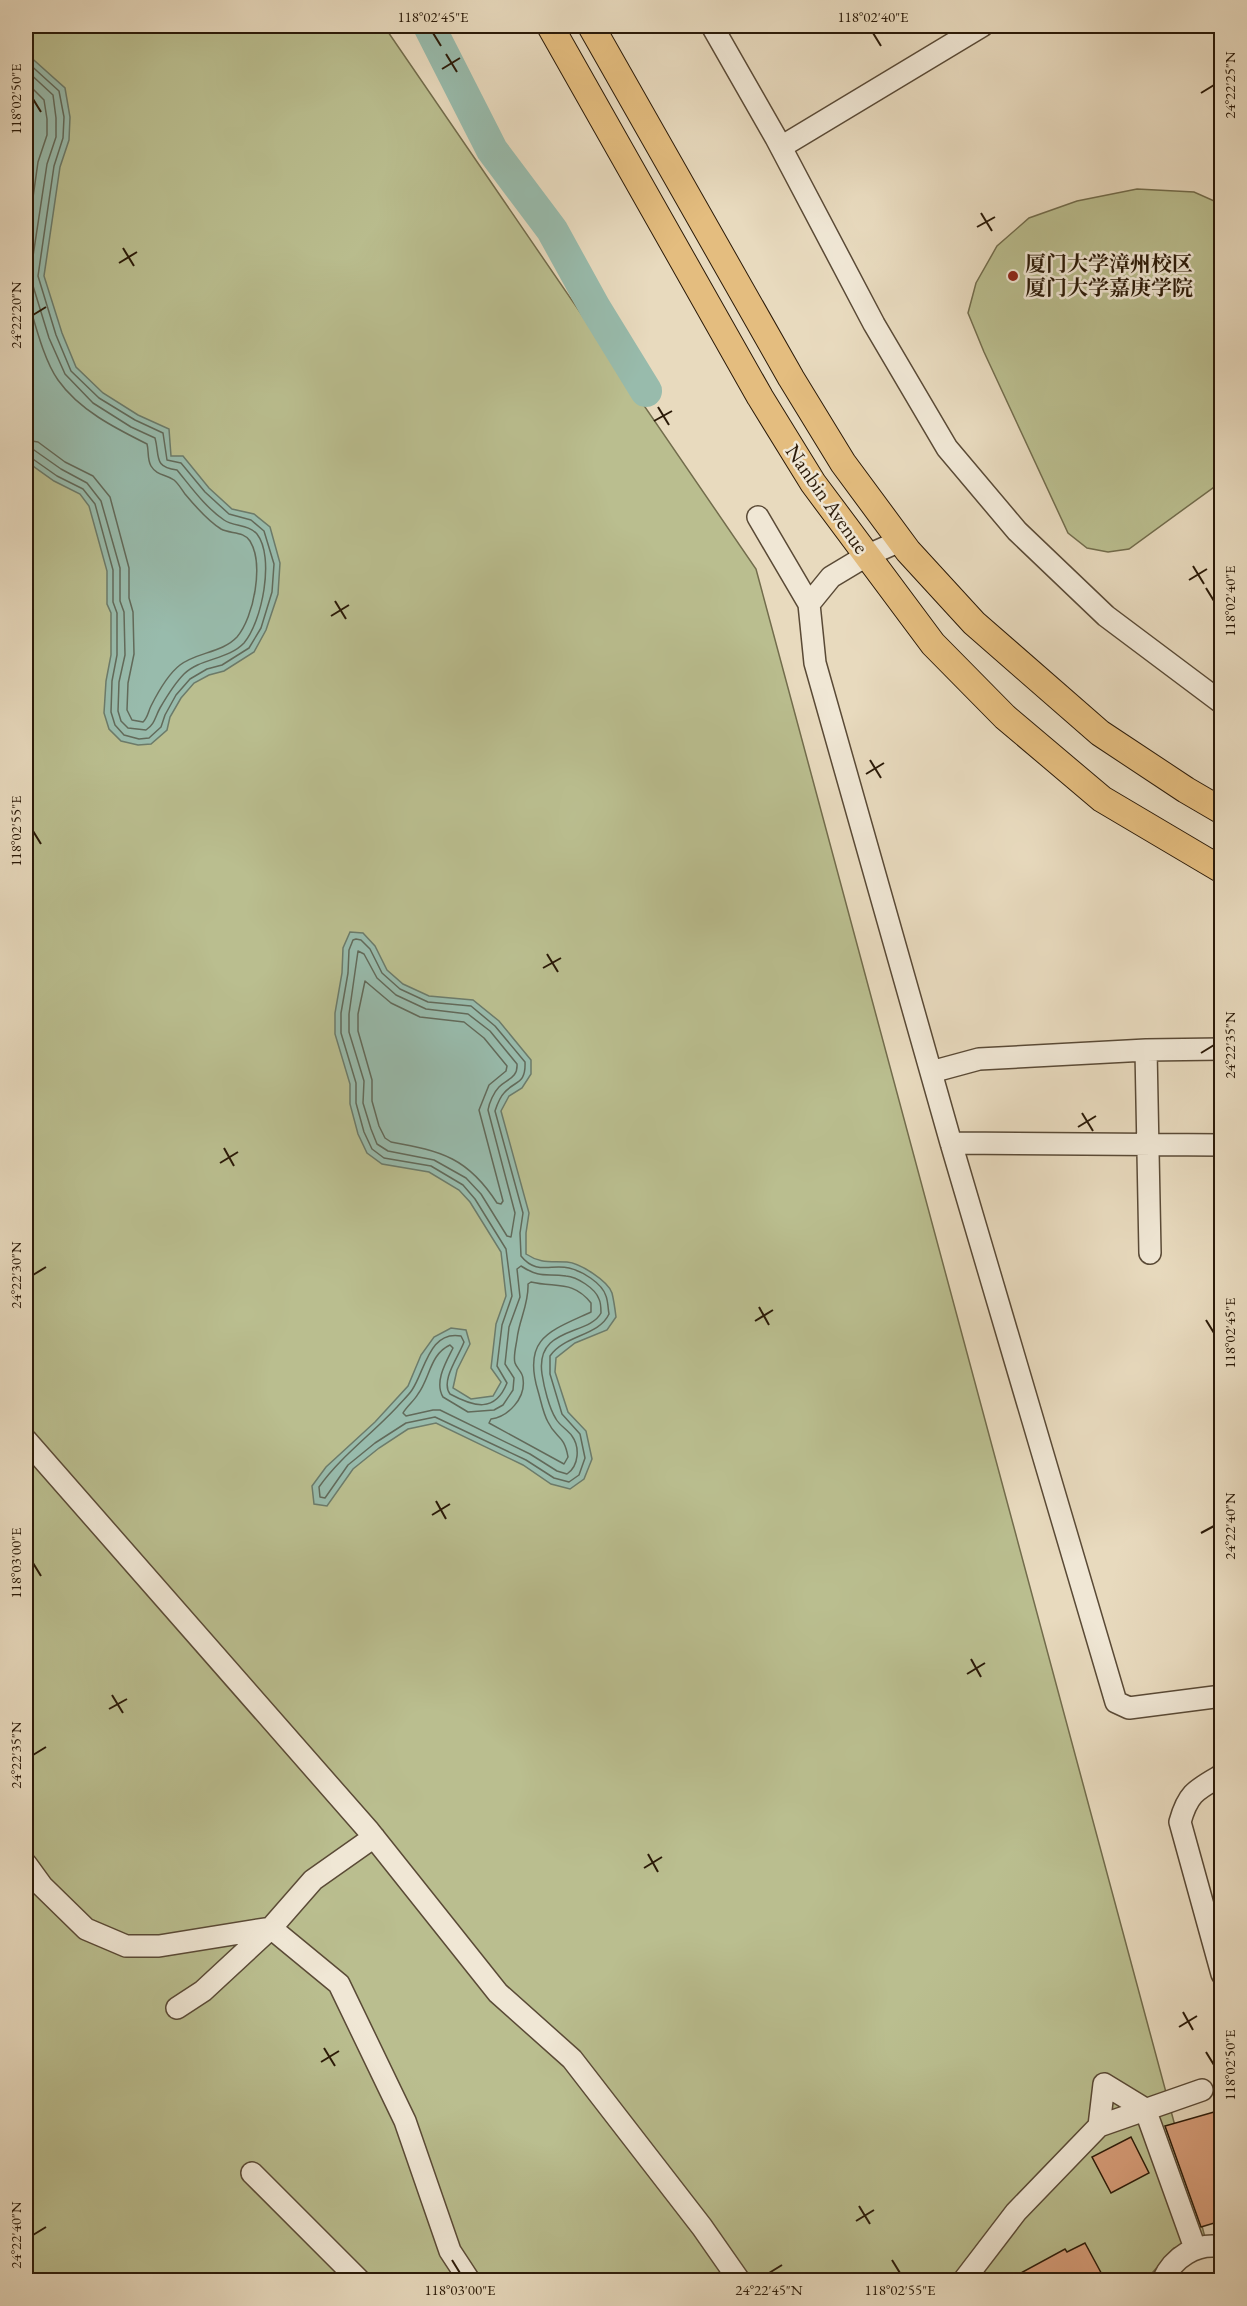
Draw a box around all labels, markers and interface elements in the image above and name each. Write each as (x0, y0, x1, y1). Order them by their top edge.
text: 118°02'45"E (397, 7, 469, 26)
text: 118°02'40"E (837, 7, 909, 26)
text: 24°22'25"N (1220, 51, 1239, 119)
text: 118°02'50"E (6, 63, 25, 135)
place label: 厦门大学漳州校区 厦门大学嘉庚学院 (1025, 250, 1193, 301)
marker: 厦门大学漳州校区 厦门大学嘉庚学院 (1006, 269, 1020, 283)
text: 24°22'20"N (6, 281, 25, 349)
street label: Nanbin Avenue (780, 439, 875, 559)
text: 118°02'40"E (1220, 565, 1239, 637)
text: 118°02'55"E (6, 795, 25, 867)
text: 24°22'35"N (1220, 1011, 1239, 1079)
text: 24°22'30"N (6, 1241, 25, 1309)
text: 118°02'45"E (1220, 1297, 1239, 1369)
text: 24°22'40"N (1220, 1492, 1239, 1560)
text: 118°03'00"E (6, 1527, 25, 1599)
text: 24°22'35"N (6, 1721, 25, 1789)
text: 118°02'50"E (1220, 2029, 1239, 2101)
text: 24°22'40"N (6, 2201, 25, 2269)
text: 118°03'00"E (424, 2280, 496, 2299)
text: 24°22'45"N (735, 2280, 803, 2299)
text: 118°02'55"E (864, 2280, 936, 2299)

